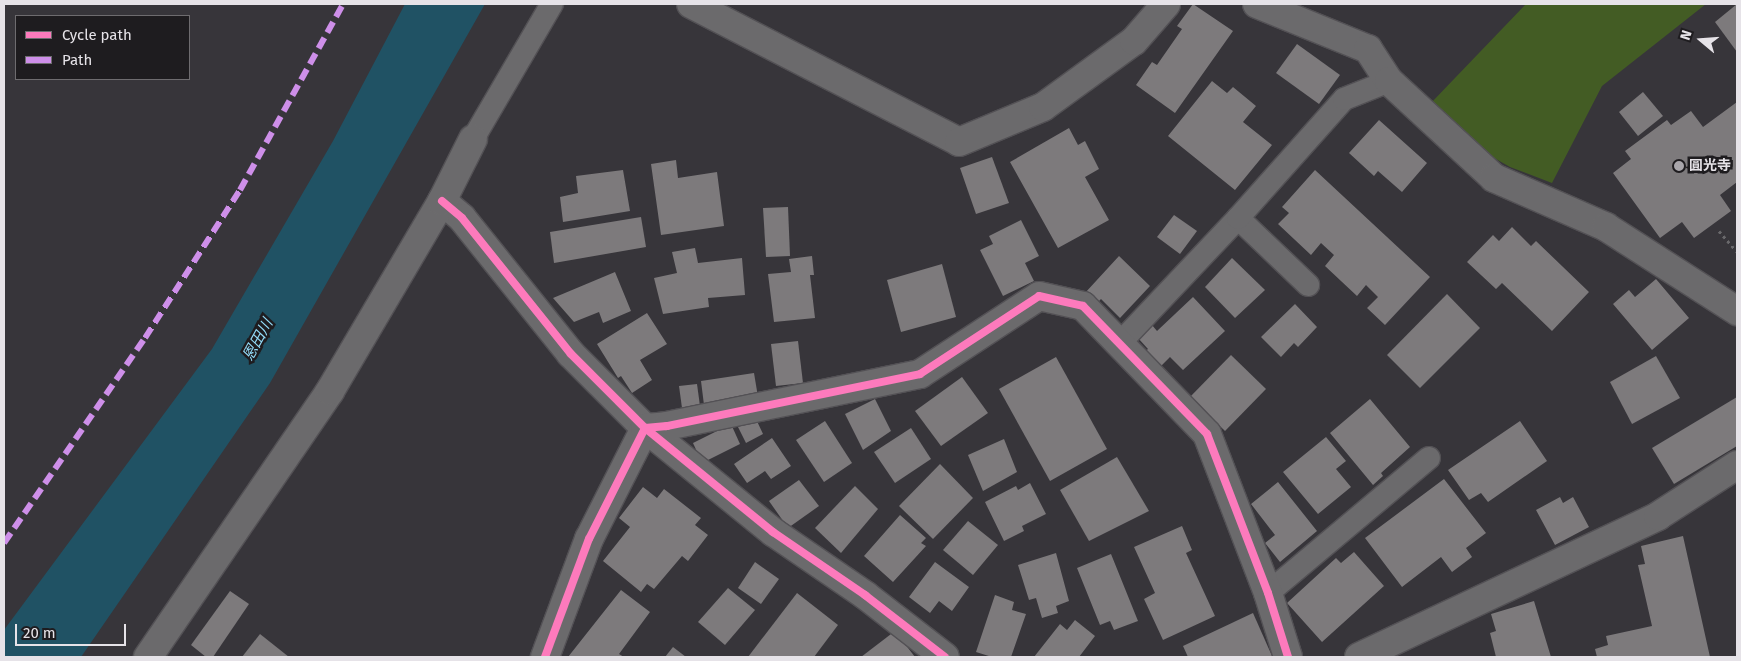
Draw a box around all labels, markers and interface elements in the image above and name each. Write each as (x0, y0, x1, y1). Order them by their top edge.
legend (15, 15, 190, 80)
north arrow (1676, 15, 1726, 65)
text: Cycle path (62, 26, 132, 44)
text: N (1677, 28, 1696, 42)
text: Path (62, 51, 92, 69)
place label: 圓光寺 (1689, 158, 1731, 174)
marker: 圓光寺 (1673, 160, 1685, 172)
water label: 恩田川 (239, 316, 277, 364)
scale bar (18, 614, 129, 646)
text: 20 m (23, 624, 56, 642)

